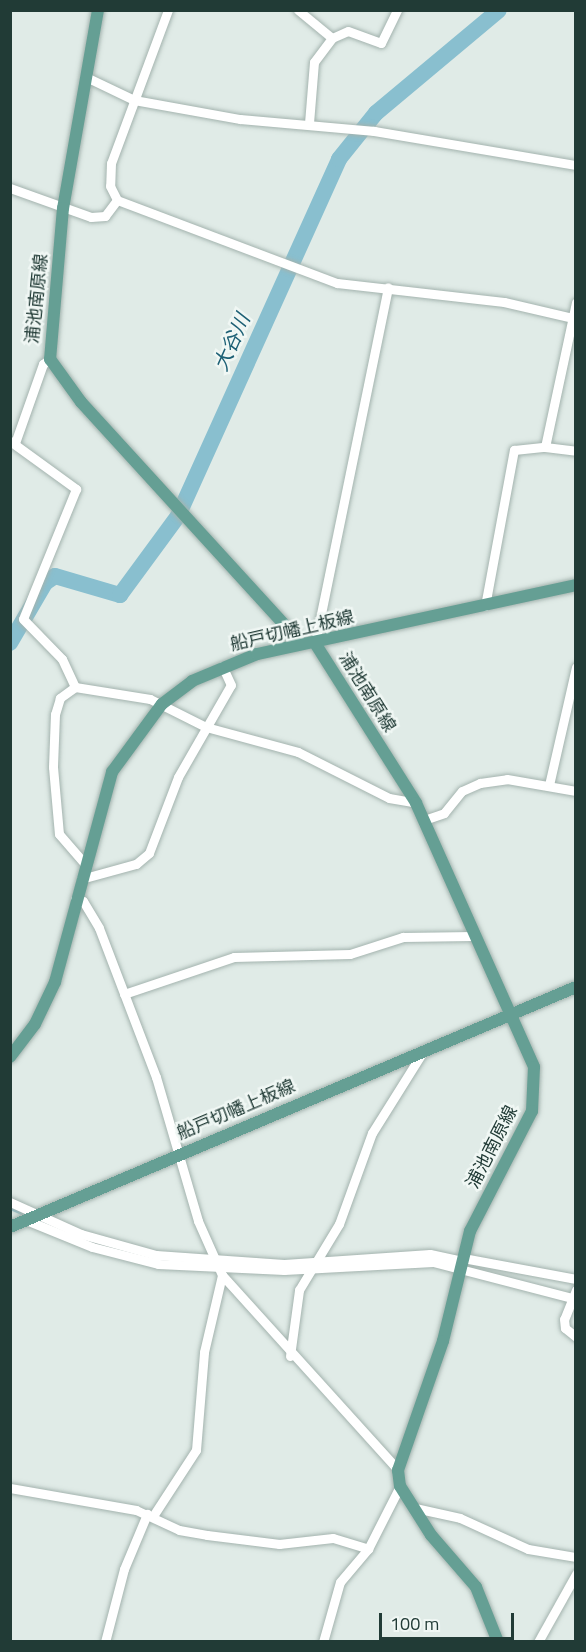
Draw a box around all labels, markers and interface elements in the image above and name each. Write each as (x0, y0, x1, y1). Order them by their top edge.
street label: 浦池南原線 (22, 253, 52, 345)
water label: 大谷川 (208, 310, 254, 374)
street label: 船戸切幡上板線 (228, 606, 356, 656)
street label: 浦池南原線 (334, 648, 400, 736)
street label: 船戸切幡上板線 (174, 1075, 298, 1145)
street label: 浦池南原線 (462, 1102, 522, 1192)
scale bar (382, 1601, 517, 1639)
text: 100 m (390, 1610, 439, 1637)

